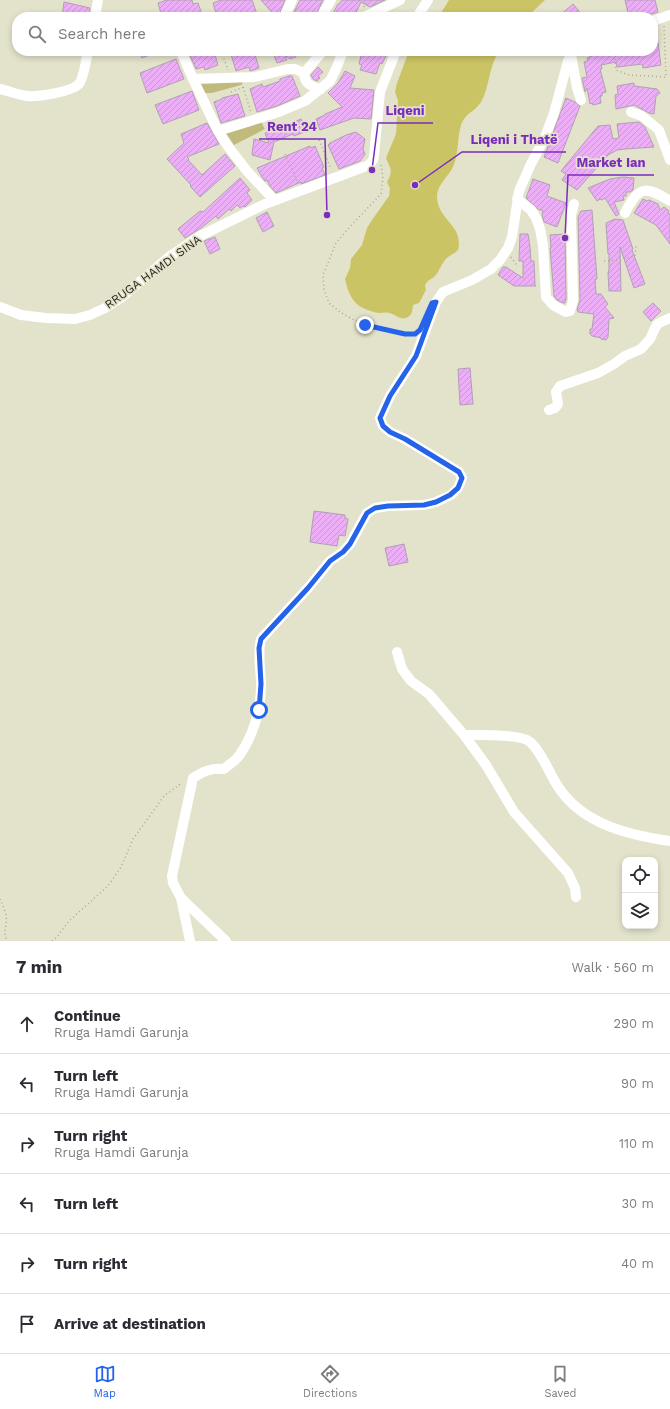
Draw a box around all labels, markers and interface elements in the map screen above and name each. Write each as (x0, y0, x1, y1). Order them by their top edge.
search box (12, 12, 658, 56)
icon: search (26, 23, 48, 45)
text: Search here (58, 25, 146, 43)
callout: Liqeni (378, 98, 433, 123)
text: Liqeni (385, 103, 425, 118)
callout: Rent 24 (259, 114, 325, 139)
text: Rent 24 (267, 119, 318, 134)
callout: Liqeni i Thatë (462, 127, 566, 152)
text: Liqeni i Thatë (470, 132, 558, 147)
callout: Market Ian (568, 150, 654, 175)
text: Market Ian (576, 155, 646, 170)
street label: RRUGA HAMDI SINA (102, 232, 204, 312)
route end (356, 316, 374, 334)
route start (250, 701, 268, 719)
map controls (622, 857, 658, 929)
button: locate (622, 857, 658, 893)
button: layers (622, 893, 658, 929)
text: 7 min (16, 957, 62, 977)
text: Walk · 560 m (571, 960, 654, 975)
text: Continue (54, 1007, 121, 1025)
icon: ahead (16, 1013, 38, 1035)
text: 290 m (613, 1016, 654, 1031)
text: Rruga Hamdi Garunja (54, 1025, 189, 1040)
text: Turn left (54, 1067, 118, 1085)
icon: left (16, 1073, 38, 1095)
text: 90 m (621, 1076, 654, 1091)
text: Rruga Hamdi Garunja (54, 1085, 189, 1100)
text: Turn right (54, 1127, 127, 1145)
icon: right (16, 1133, 38, 1155)
text: 110 m (619, 1136, 654, 1151)
text: Rruga Hamdi Garunja (54, 1145, 189, 1160)
icon: left (16, 1193, 38, 1215)
text: Turn left (54, 1195, 118, 1213)
text: 30 m (622, 1196, 654, 1211)
icon: right (16, 1253, 38, 1275)
text: Turn right (54, 1255, 127, 1273)
text: 40 m (621, 1256, 654, 1271)
icon: arrive (16, 1313, 38, 1335)
text: Arrive at destination (54, 1315, 206, 1333)
tab: Map (94, 1363, 116, 1400)
tab: Directions (303, 1363, 357, 1400)
tab: Saved (544, 1363, 576, 1400)

